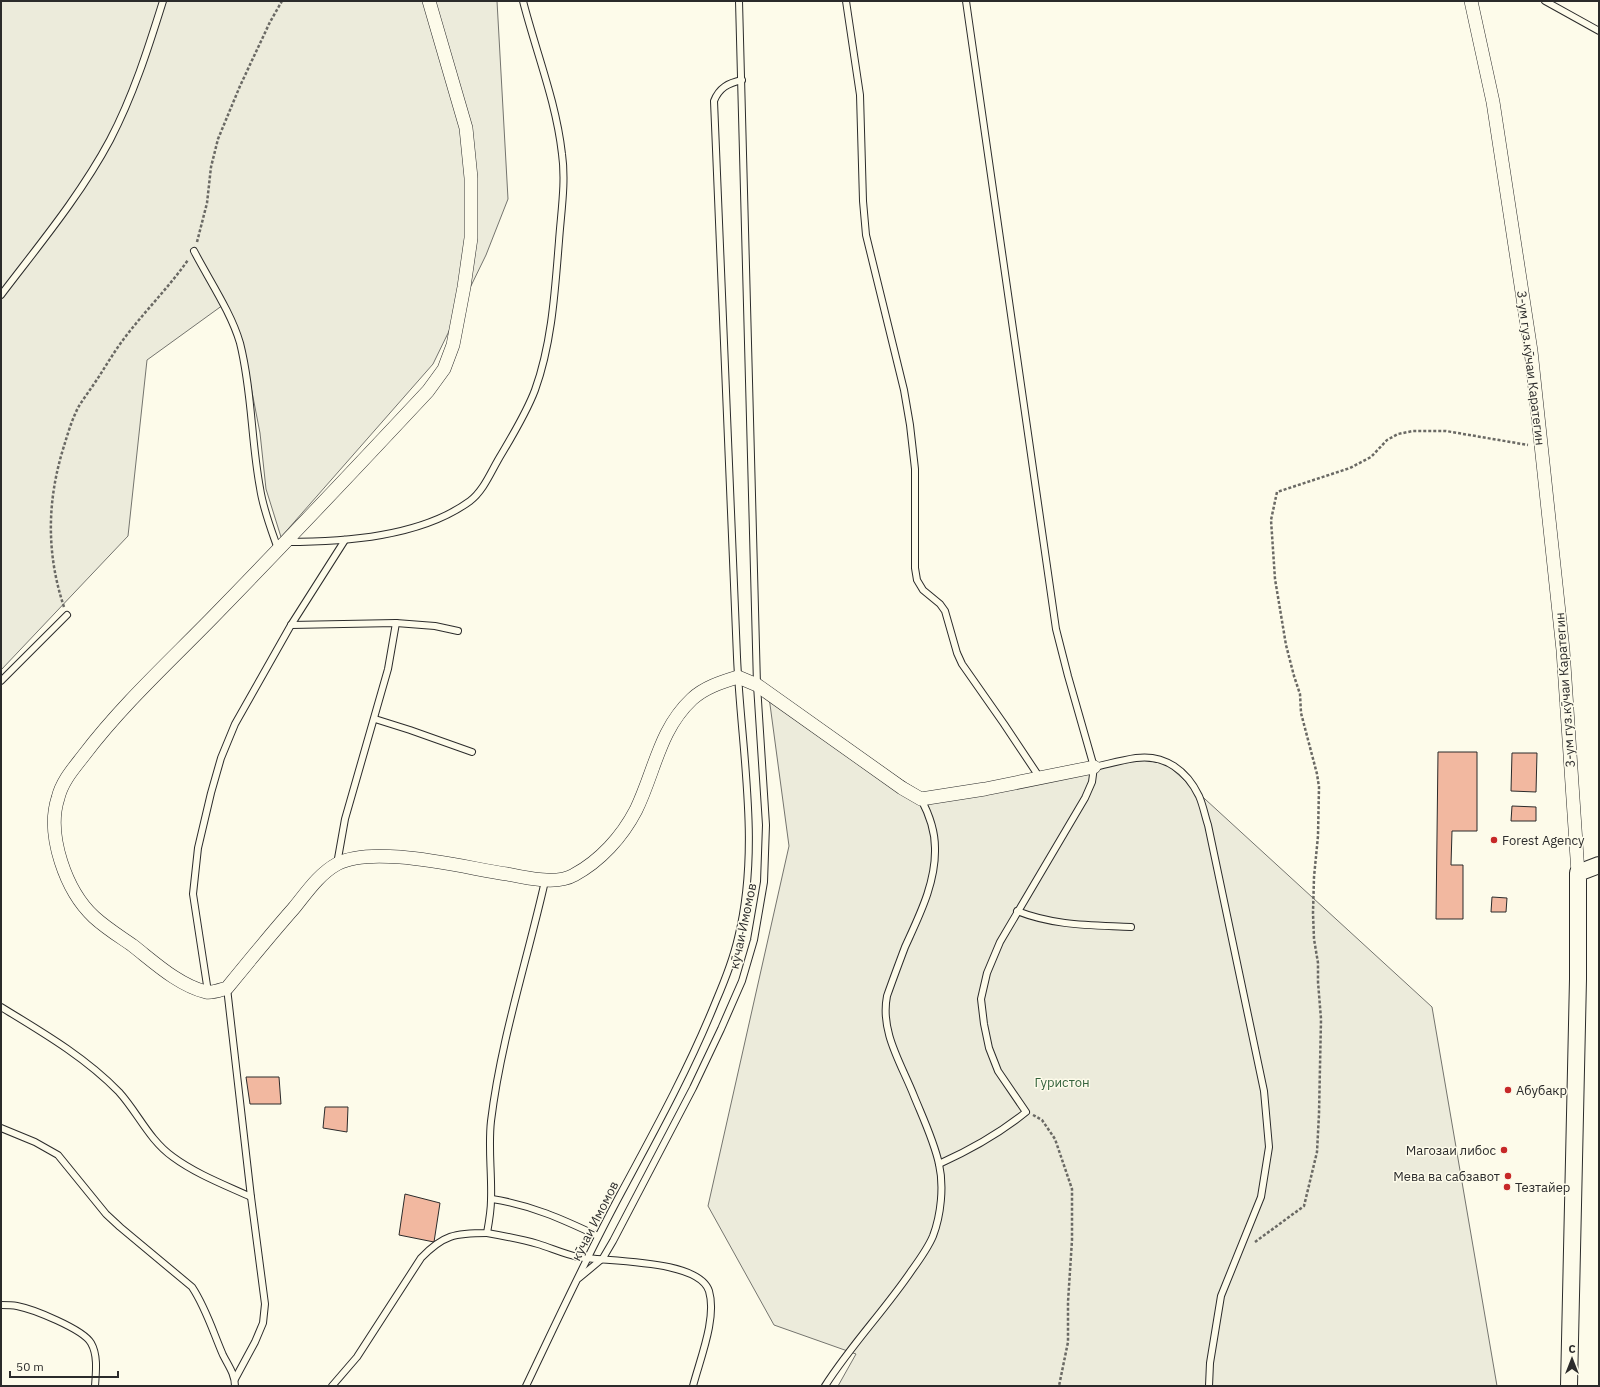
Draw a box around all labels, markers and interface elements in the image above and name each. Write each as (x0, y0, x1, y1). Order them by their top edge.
street label: 3-ум гуз.кӯчаи Каратегин (1513, 290, 1549, 446)
street label: 3-ум гуз.кӯчаи Каратегин (1551, 612, 1579, 768)
place label: Forest Agency (1502, 832, 1585, 849)
marker: Forest Agency (1489, 835, 1499, 845)
street label: кӯчаи Имомов (726, 881, 760, 971)
park label: Гуристон (1034, 1074, 1090, 1091)
place label: Абубакр (1516, 1082, 1567, 1099)
marker: Абубакр (1503, 1085, 1513, 1095)
place label: Магозаи либос (1406, 1142, 1496, 1159)
marker: Магозаи либос (1499, 1145, 1509, 1155)
place label: Мева ва сабзавот (1393, 1168, 1500, 1185)
marker: Мева ва сабзавот (1503, 1171, 1513, 1181)
street label: кӯчаи Имомов (568, 1178, 622, 1264)
place label: Тезтайер (1515, 1179, 1570, 1196)
marker: Тезтайер (1502, 1182, 1512, 1192)
north arrow (1552, 1339, 1592, 1379)
text: С (1568, 1342, 1576, 1356)
scale bar (10, 1353, 118, 1379)
text: 50 m (16, 1359, 44, 1374)

